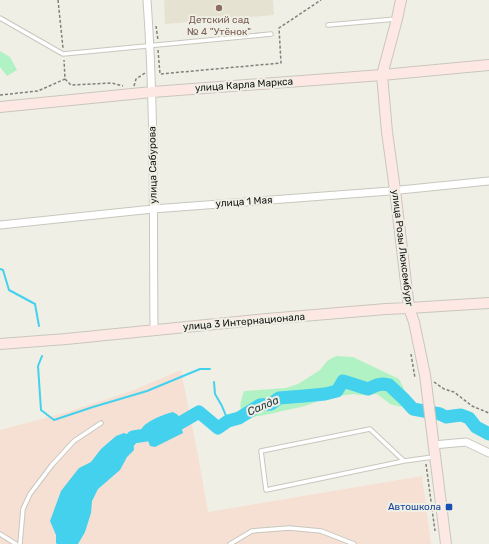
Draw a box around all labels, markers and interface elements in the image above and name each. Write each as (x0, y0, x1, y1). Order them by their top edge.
marker: Детский сад № 4 "Утёнок" (214, 3, 224, 13)
place label: Детский сад № 4 "Утёнок" (187, 14, 251, 38)
street label: улица Карла Маркса (195, 76, 293, 94)
street label: улица Сабурова (146, 126, 160, 204)
street label: улица Розы Люксембург (389, 189, 415, 308)
street label: улица 1 Мая (215, 194, 273, 210)
street label: улица 3 Интернационала (182, 311, 306, 333)
water label: Салда (245, 393, 281, 418)
place label: Автошкола (388, 501, 441, 513)
marker: Автошкола (444, 502, 454, 512)

